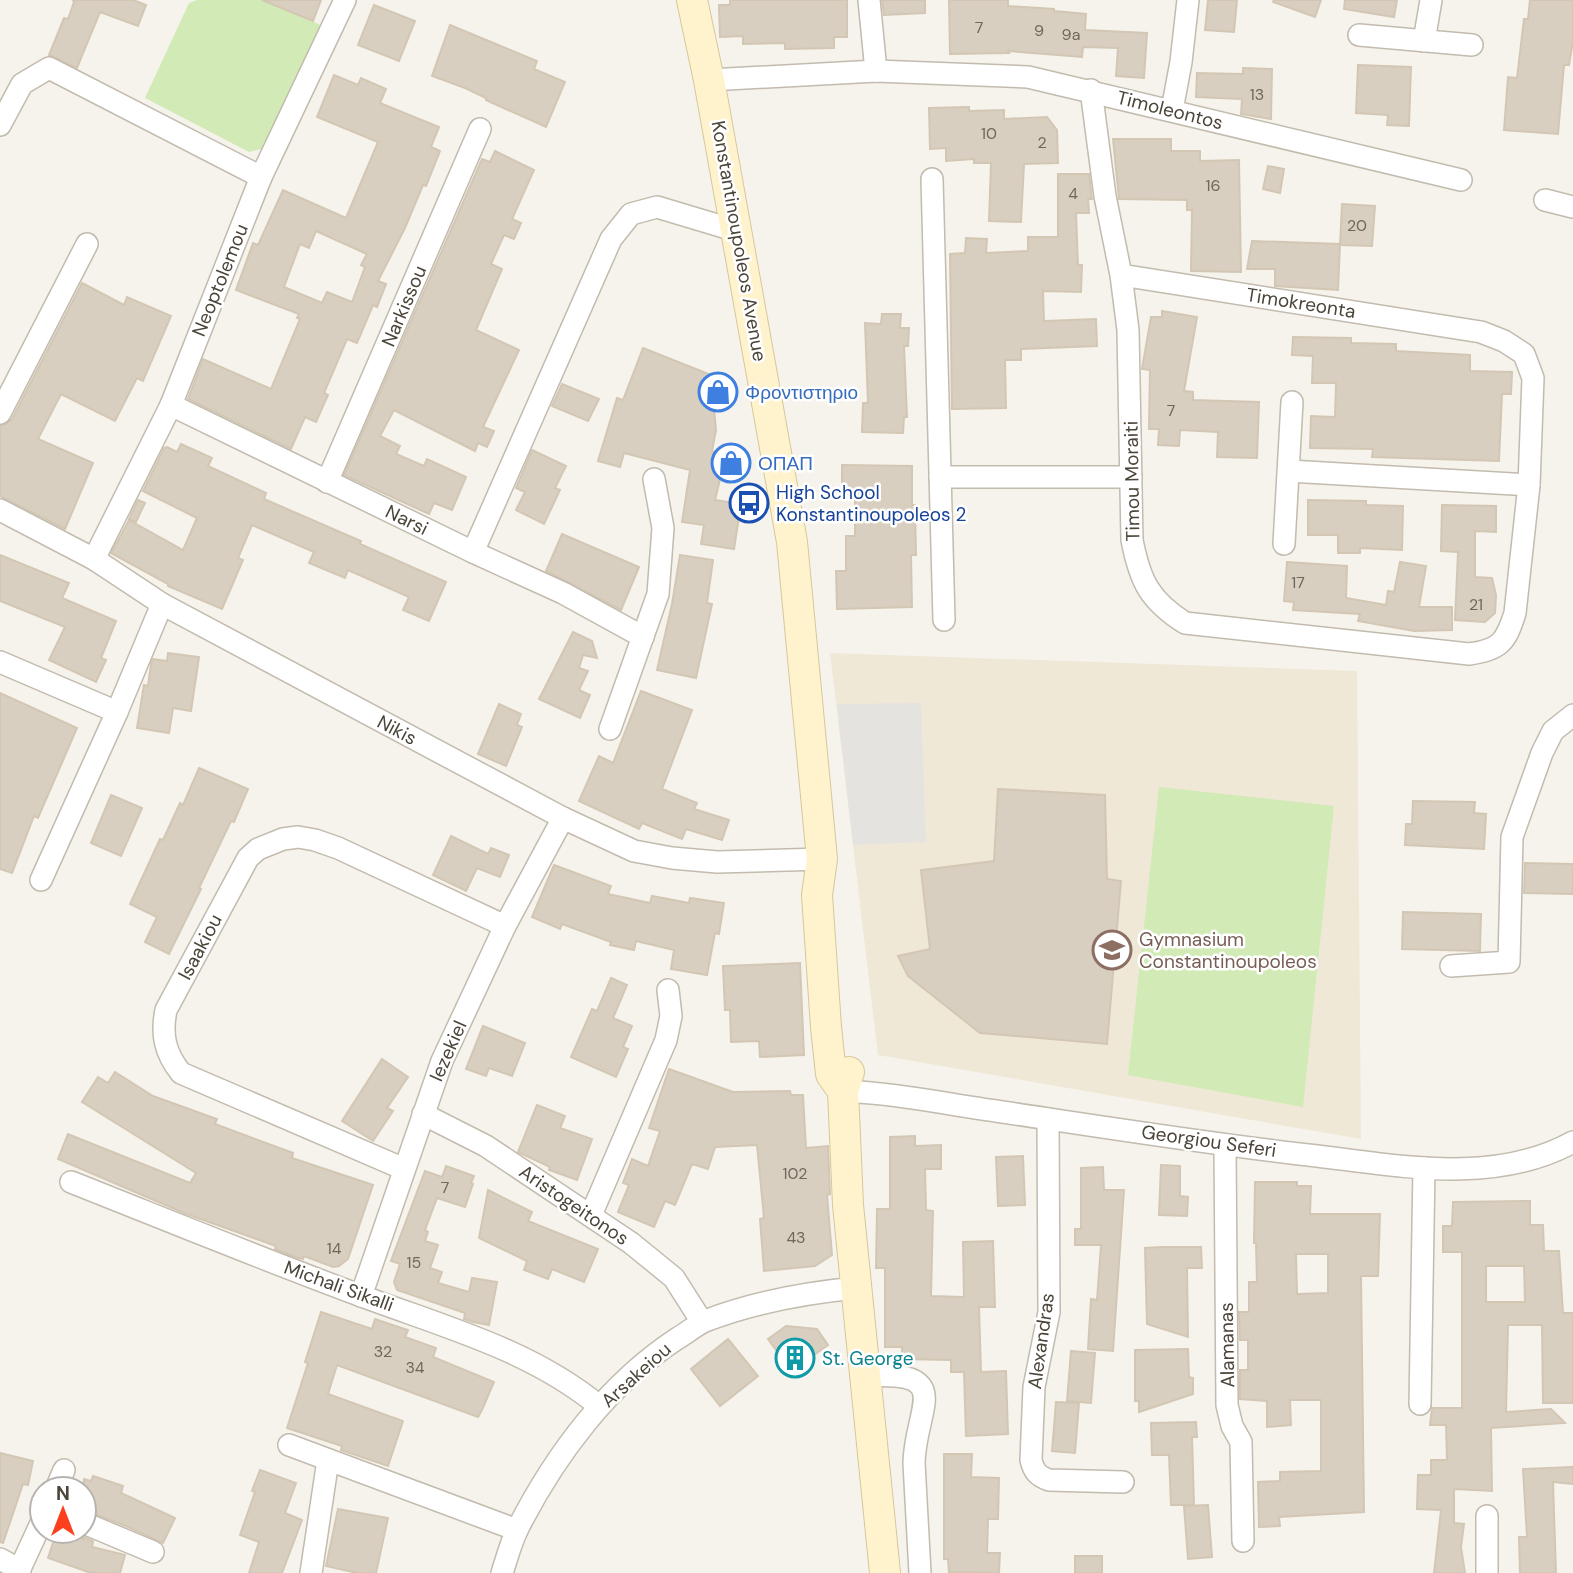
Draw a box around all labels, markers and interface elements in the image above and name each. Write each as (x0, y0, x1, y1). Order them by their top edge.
house number: 7 (975, 17, 983, 38)
house number: 9 (1034, 20, 1044, 41)
house number: 9a (1062, 24, 1080, 45)
house number: 13 (1250, 84, 1264, 105)
street label: Timoleontos (1114, 85, 1226, 135)
street label: Konstantinoupoleos Avenue (705, 119, 773, 363)
house number: 10 (981, 123, 997, 144)
house number: 2 (1037, 132, 1047, 153)
house number: 16 (1205, 175, 1221, 196)
house number: 4 (1068, 183, 1078, 204)
house number: 20 (1347, 215, 1367, 236)
street label: Neoptolemou (186, 220, 254, 340)
street label: Narkissou (376, 262, 432, 350)
street label: Timokreonta (1245, 282, 1357, 324)
shop icon: Φροντιστηριο (697, 371, 739, 413)
place label: Φροντιστηριο (745, 380, 858, 405)
house number: 7 (1167, 400, 1175, 421)
street label: Timou Moraiti (1118, 421, 1146, 541)
shop icon: ΟΠΑΠ (710, 442, 752, 484)
place label: ΟΠΑΠ (758, 451, 813, 476)
place label: High School Konstantinoupoleos 2 (776, 480, 967, 527)
bus stop icon: High School Konstantinoupoleos 2 (728, 482, 770, 524)
street label: Narsi (381, 499, 433, 541)
house number: 17 (1291, 572, 1305, 593)
house number: 21 (1469, 594, 1483, 615)
street label: Nikis (373, 709, 421, 751)
street label: Isaakiou (172, 910, 228, 984)
place label: Gymnasium Constantinoupoleos (1139, 927, 1317, 974)
school or university icon: Gymnasium Constantinoupoleos (1091, 929, 1133, 971)
street label: Iezekiel (424, 1017, 472, 1085)
street label: Georgiou Seferi (1140, 1119, 1278, 1163)
street label: Aristogeitonos (514, 1159, 634, 1251)
house number: 102 (783, 1163, 808, 1184)
house number: 7 (441, 1177, 449, 1198)
house number: 43 (786, 1227, 806, 1248)
house number: 14 (327, 1238, 342, 1259)
house number: 15 (407, 1252, 421, 1273)
street label: Michali Sikalli (281, 1255, 397, 1317)
street label: Alexandras (1022, 1291, 1060, 1391)
street label: Alamanas (1214, 1302, 1240, 1388)
street label: Arsakeiou (596, 1337, 676, 1413)
building icon: St. George (774, 1337, 816, 1379)
house number: 32 (374, 1341, 392, 1362)
place label: St. George (822, 1346, 914, 1371)
house number: 34 (405, 1357, 425, 1378)
north arrow (28, 1475, 98, 1545)
text: N (56, 1481, 70, 1506)

